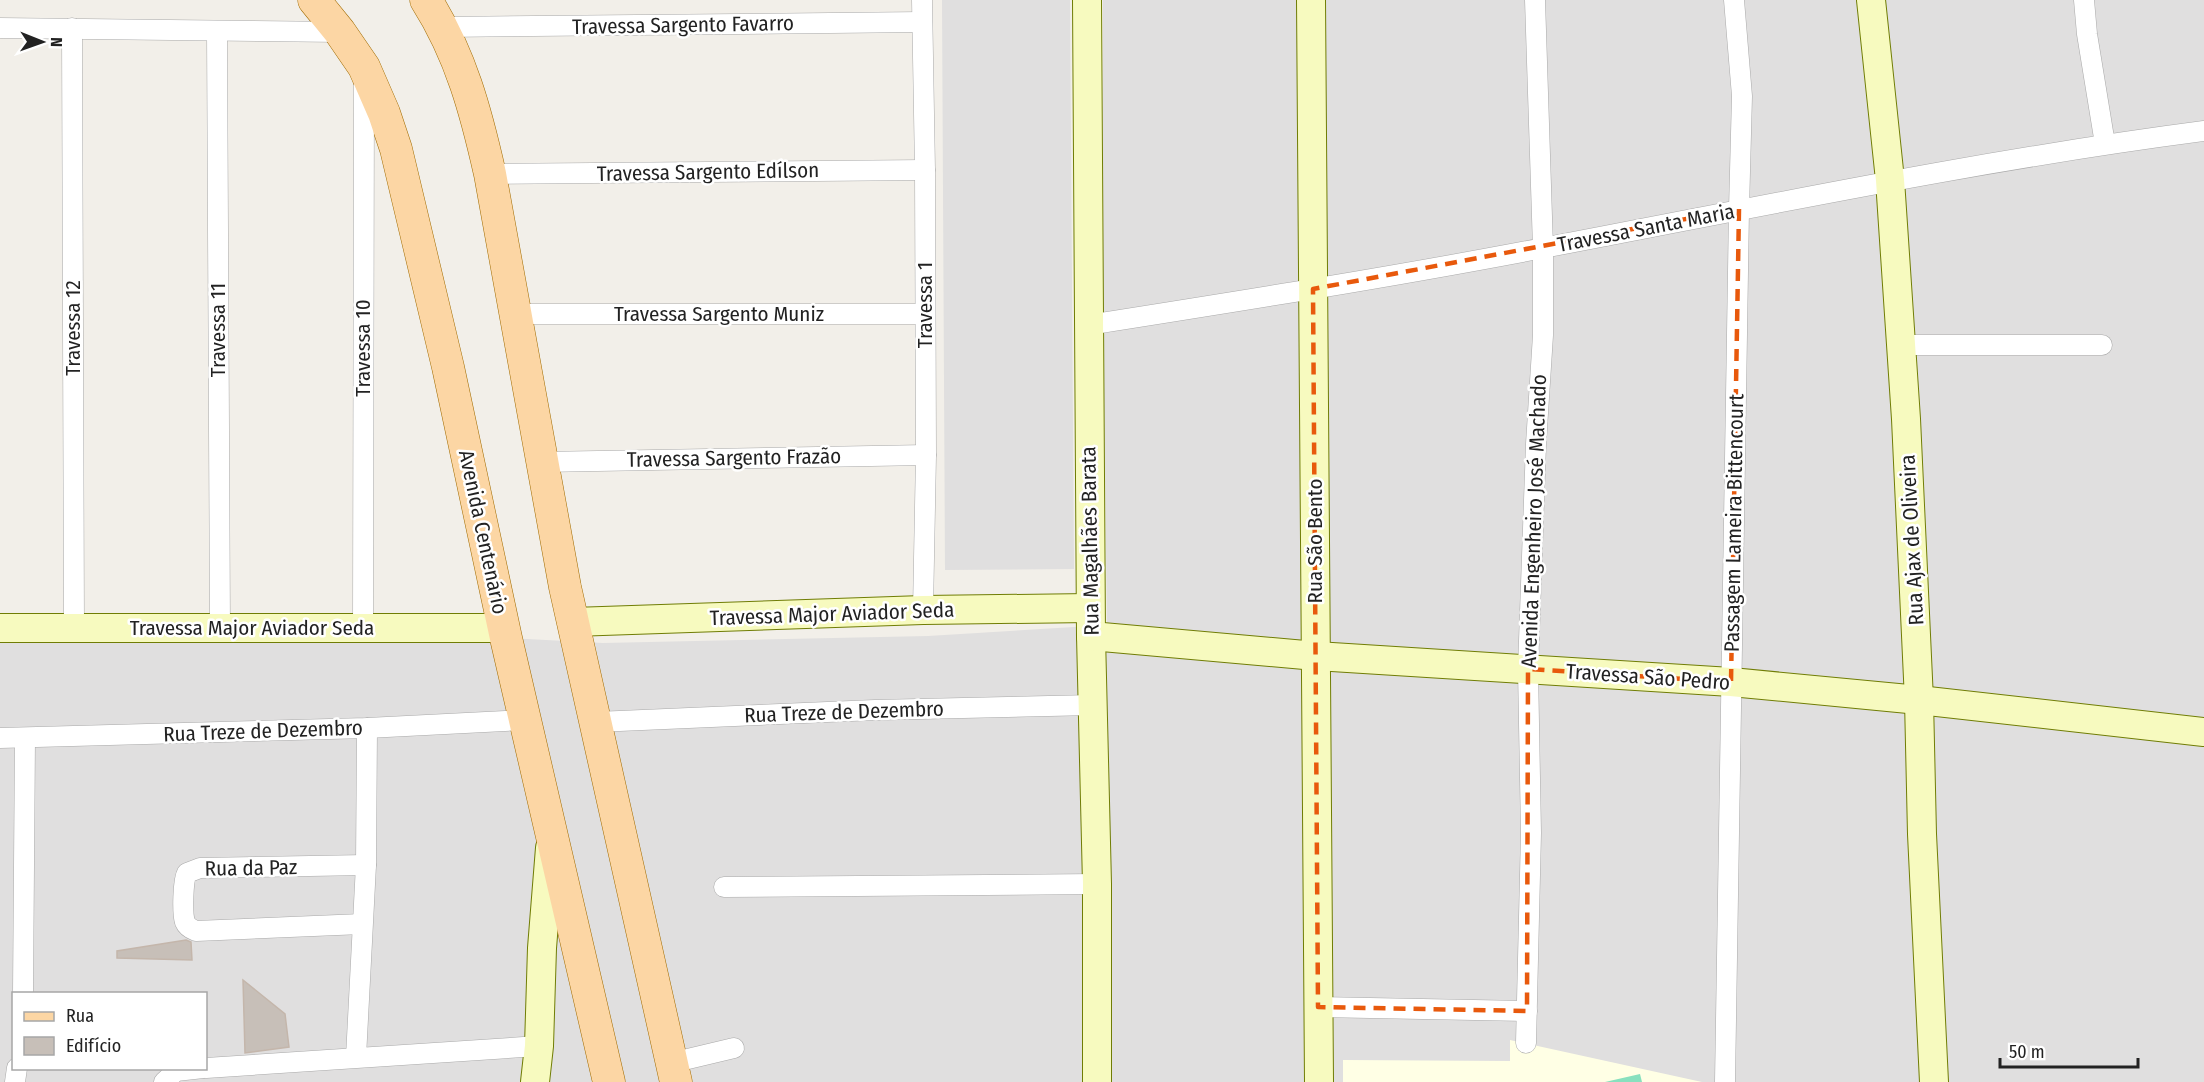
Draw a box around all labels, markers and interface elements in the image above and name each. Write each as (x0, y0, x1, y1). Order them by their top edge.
street label: Travessa Sargento Favarro (572, 10, 794, 40)
north arrow (12, 12, 72, 72)
text: N (47, 37, 66, 47)
street label: Travessa Sargento Edílson (597, 157, 819, 187)
street label: Travessa Santa Maria (1555, 198, 1737, 258)
street label: Travessa 1 (912, 262, 938, 348)
street label: Travessa 12 (60, 280, 86, 376)
street label: Travessa 11 (205, 283, 231, 377)
street label: Travessa 10 (350, 299, 376, 397)
street label: Travessa Sargento Muniz (614, 301, 824, 327)
street label: Avenida Engenheiro José Machado (1516, 374, 1552, 668)
street label: Passagem Lameira Bittencourt (1719, 394, 1749, 652)
street label: Travessa Sargento Frazão (627, 443, 841, 473)
street label: Rua Magalhães Barata (1075, 446, 1105, 636)
street label: Avenida Centenário (453, 448, 513, 616)
street label: Rua Ajax de Oliveira (1895, 454, 1929, 626)
street label: Rua São Bento (1302, 479, 1328, 603)
street label: Travessa Major Aviador Seda (709, 597, 955, 631)
street label: Travessa Major Aviador Seda (130, 615, 374, 641)
street label: Travessa São Pedro (1565, 658, 1731, 696)
street label: Rua Treze de Dezembro (744, 696, 944, 728)
street label: Rua Treze de Dezembro (163, 715, 363, 747)
street label: Rua da Paz (204, 854, 298, 882)
legend (12, 992, 207, 1070)
text: Rua (66, 1005, 94, 1027)
scale bar (2000, 1031, 2138, 1069)
text: Edifício (66, 1035, 121, 1057)
text: 50 m (2009, 1041, 2045, 1063)

